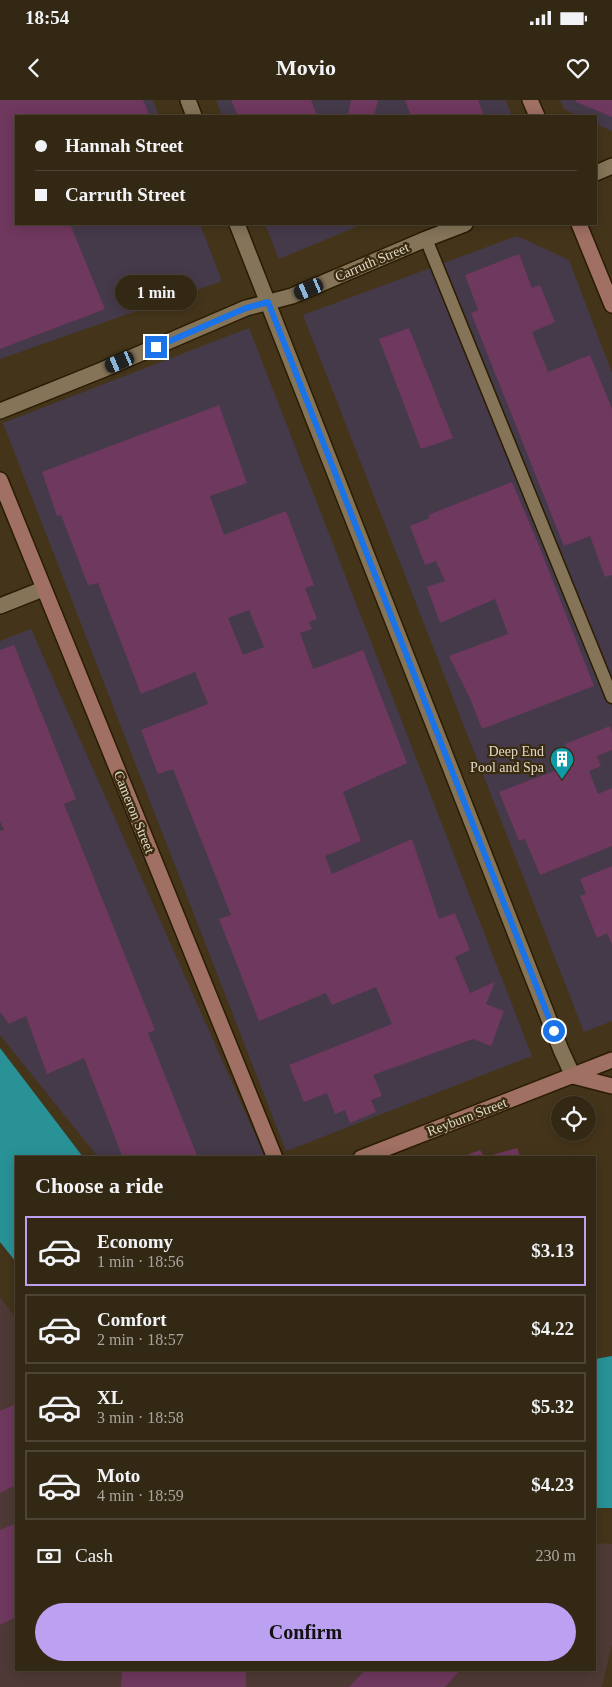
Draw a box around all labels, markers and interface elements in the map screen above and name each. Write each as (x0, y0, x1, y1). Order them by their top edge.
text: 18:54 (25, 7, 69, 28)
icon: back (20, 54, 48, 82)
icon: heart (564, 54, 592, 82)
text: Movio (276, 55, 336, 80)
text: Hannah Street (65, 135, 183, 156)
text: Carruth Street (65, 184, 185, 205)
street label: Carruth Street (333, 240, 411, 284)
callout: 1 min (115, 274, 197, 310)
car (292, 276, 325, 302)
text: 1 min (137, 284, 175, 301)
route end (145, 336, 167, 358)
car (103, 349, 136, 375)
place label: Deep End Pool and Spa (470, 744, 545, 775)
building icon: Deep End Pool and Spa (549, 746, 575, 780)
street label: Cameron Street (111, 769, 157, 855)
route start (543, 1020, 565, 1042)
street label: Reyburn Street (425, 1095, 509, 1139)
map controls (551, 1096, 596, 1141)
button: locate (551, 1096, 596, 1141)
text: Choose a ride (35, 1173, 163, 1198)
icon: car (37, 1229, 82, 1274)
text: Economy (97, 1231, 173, 1252)
text: $3.13 (531, 1240, 574, 1261)
text: 1 min · 18:56 (97, 1253, 184, 1270)
icon: car (37, 1307, 82, 1352)
text: Comfort (97, 1309, 167, 1330)
text: $4.22 (531, 1318, 574, 1339)
text: 2 min · 18:57 (97, 1331, 184, 1348)
icon: car (37, 1385, 82, 1430)
text: XL (97, 1387, 123, 1408)
text: $5.32 (531, 1396, 574, 1417)
text: 3 min · 18:58 (97, 1409, 184, 1426)
icon: car (37, 1463, 82, 1508)
text: Moto (97, 1465, 140, 1486)
text: $4.23 (531, 1474, 574, 1495)
text: 4 min · 18:59 (97, 1487, 184, 1504)
icon: cash (35, 1542, 63, 1570)
text: Cash (75, 1545, 113, 1566)
text: 230 m (536, 1547, 576, 1564)
button: Confirm (35, 1603, 576, 1661)

